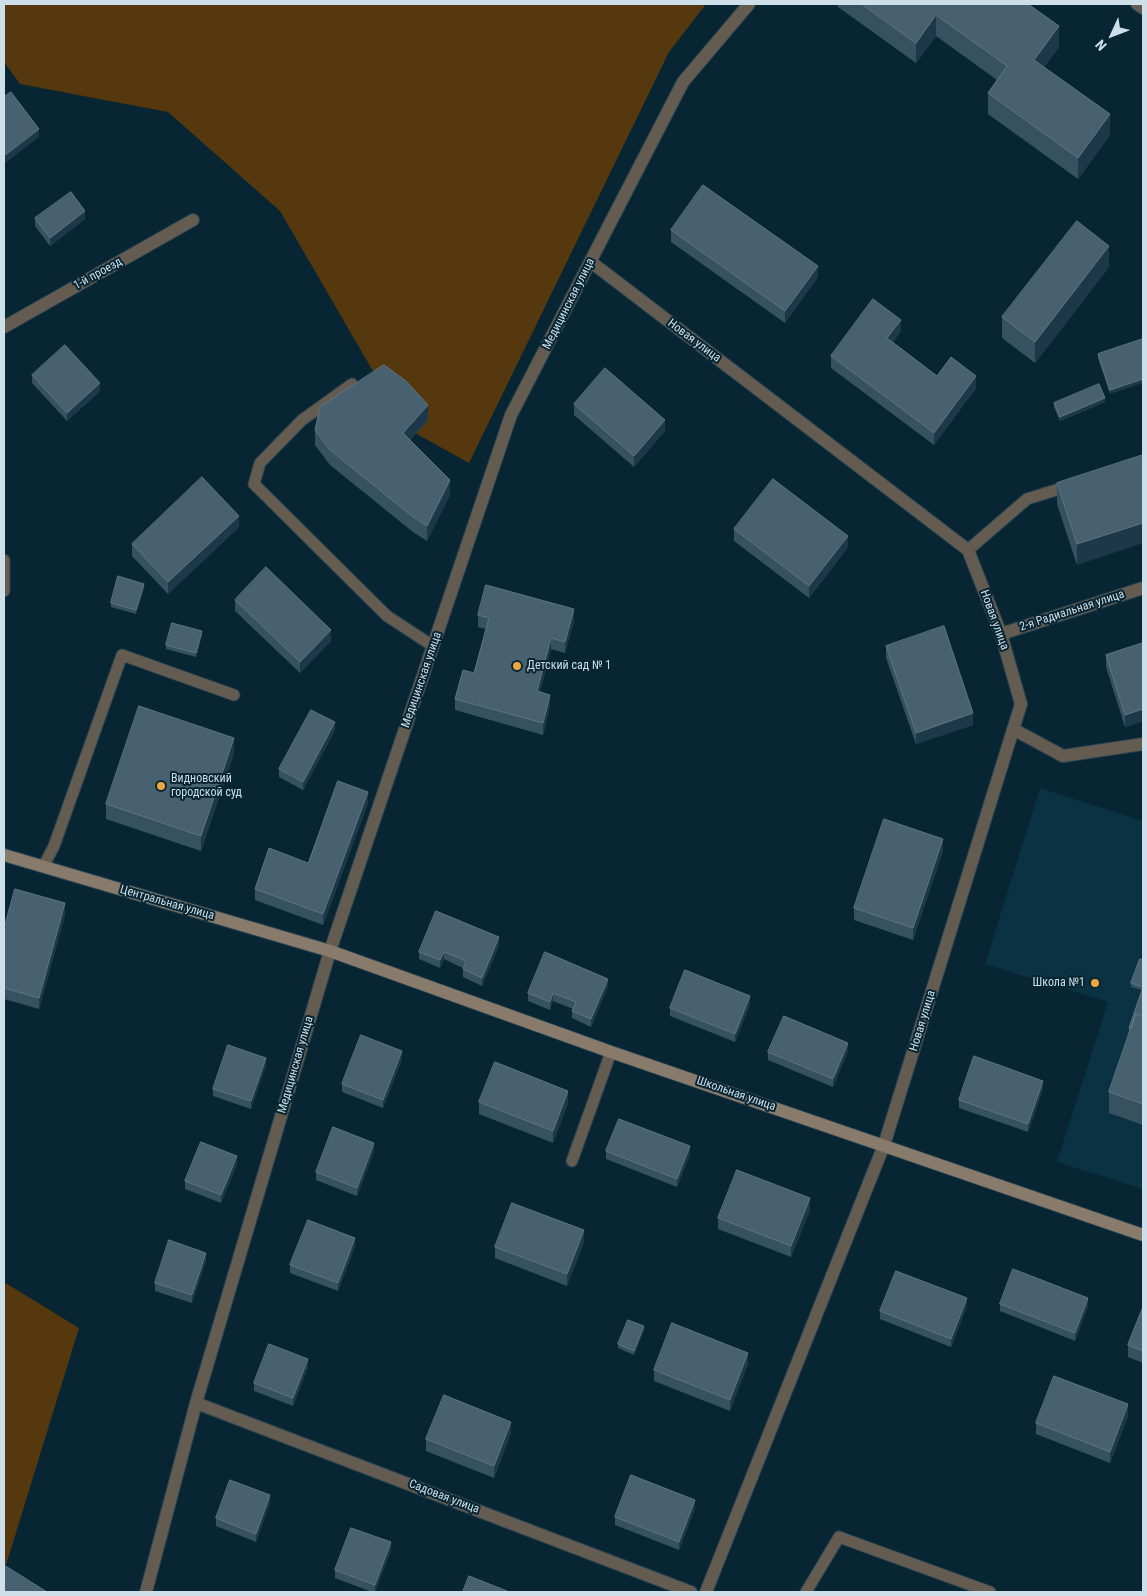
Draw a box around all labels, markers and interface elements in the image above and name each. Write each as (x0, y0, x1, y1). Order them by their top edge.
north arrow (1087, 10, 1137, 60)
text: N (1092, 37, 1110, 54)
street label: 1-й проезд (71, 255, 125, 293)
street label: Медицинская улица (540, 256, 598, 352)
street label: Новая улица (665, 316, 723, 366)
street label: 2-я Радиальная улица (1018, 587, 1126, 635)
street label: Новая улица (976, 588, 1012, 652)
street label: Медицинская улица (399, 630, 445, 730)
place label: Детский сад № 1 (527, 659, 611, 673)
marker: Детский сад № 1 (511, 660, 523, 672)
place label: Видновский городской суд (171, 772, 242, 800)
marker: Видновский городской суд (155, 780, 167, 792)
street label: Центральная улица (118, 883, 216, 923)
place label: Школа №1 (1032, 976, 1085, 990)
marker: Школа №1 (1089, 977, 1101, 989)
street label: Новая улица (907, 989, 939, 1053)
street label: Медицинская улица (275, 1015, 317, 1115)
street label: Школьная улица (695, 1074, 777, 1114)
street label: Садовая улица (407, 1477, 481, 1517)

